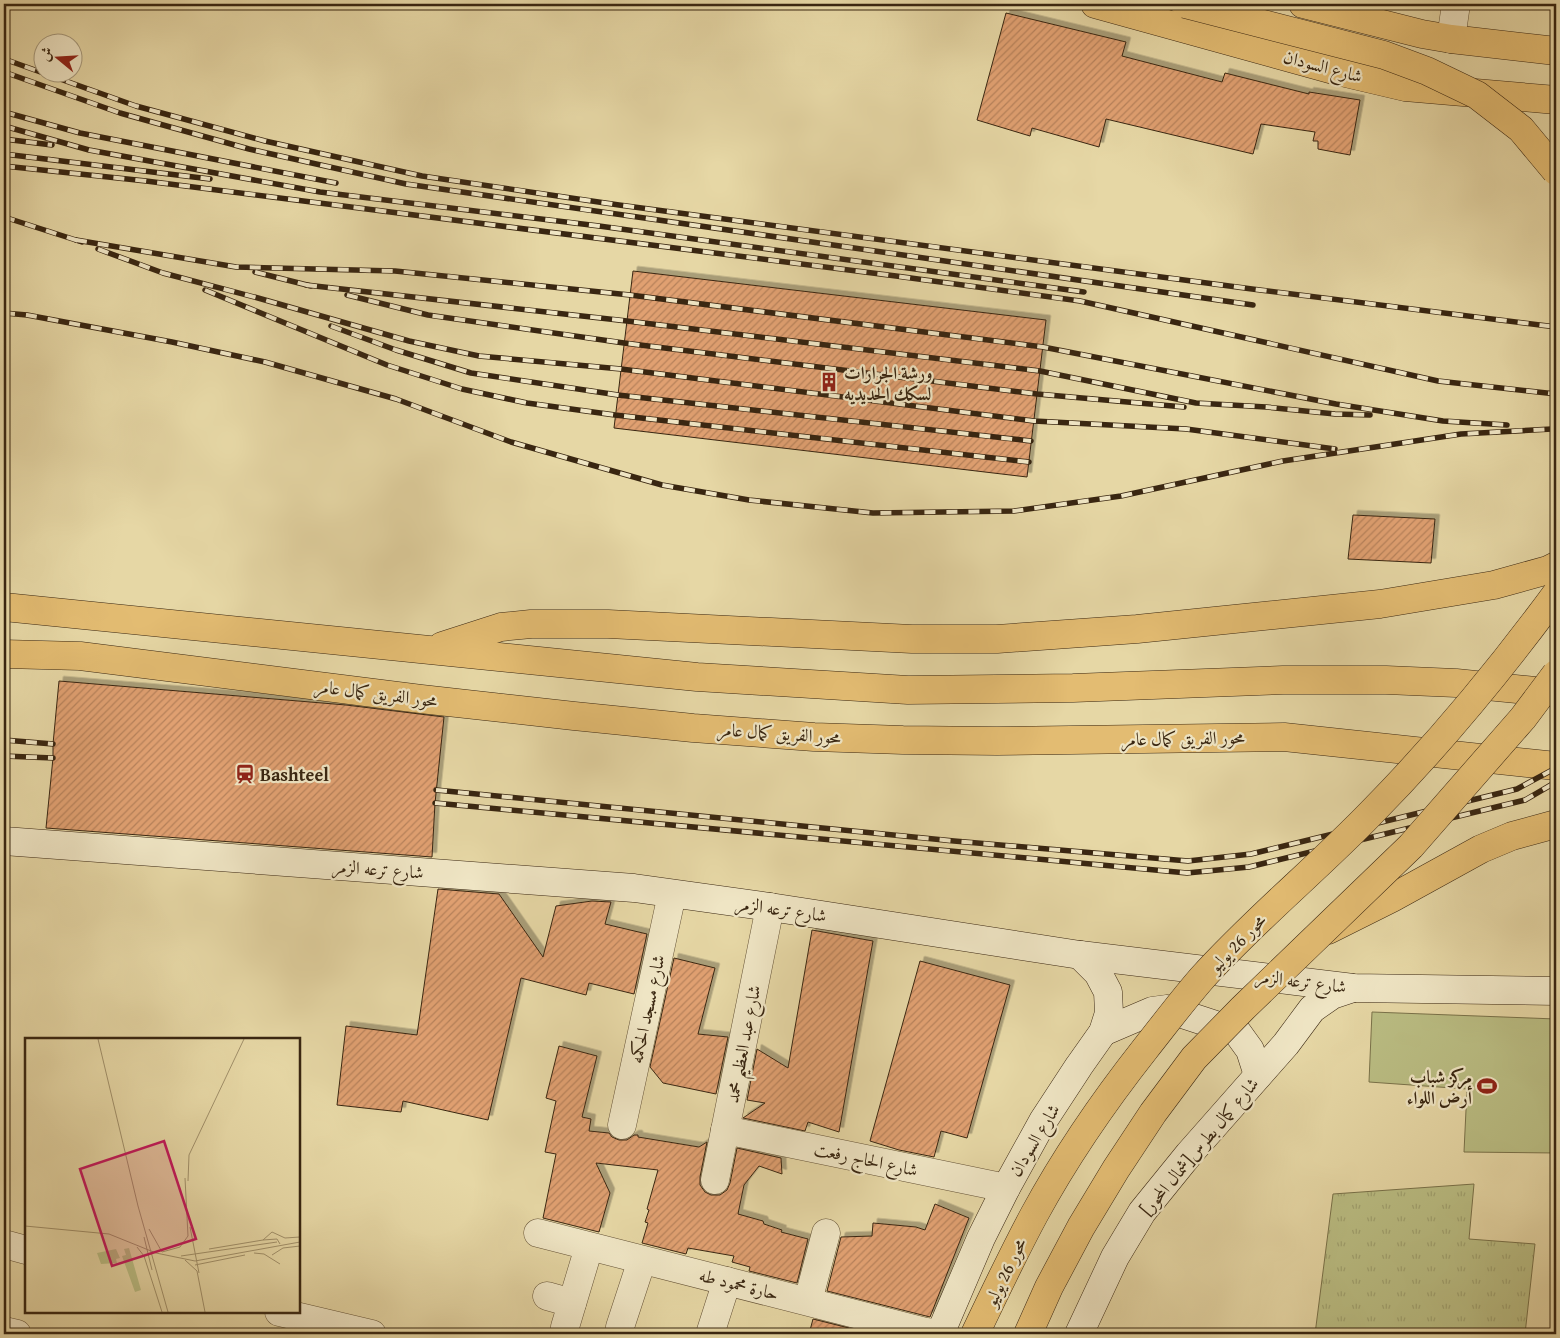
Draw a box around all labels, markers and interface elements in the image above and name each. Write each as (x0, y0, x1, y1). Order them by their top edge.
north arrow (32, 32, 82, 82)
street label: شارع السودان (1280, 42, 1366, 91)
text: ش (34, 44, 57, 64)
place label: ورشة الجرارات لسكك الحديديه (844, 359, 933, 407)
building icon: ورشة الجرارات لسكك الحديديه (818, 371, 840, 393)
street label: محور الفريق كمال عامر (313, 672, 439, 714)
street label: محور الفريق كمال عامر (716, 715, 842, 751)
street label: محور الفريق كمال عامر (1121, 723, 1245, 753)
place label: Bashteel (260, 761, 329, 788)
station icon: Bashteel (234, 763, 256, 785)
street label: شارع ترعه الزمر (331, 852, 425, 888)
street label: شارع ترعه الزمر (733, 889, 828, 931)
street label: محور 26 يوليو (1201, 907, 1272, 980)
street label: شارع مسجد الحكمه (622, 952, 674, 1066)
street label: شارع ترعه الزمر (1254, 962, 1348, 1002)
street label: شارع عبد العظيم محمد (718, 983, 773, 1106)
inset map (25, 1038, 300, 1313)
place label: مركز شباب أرض اللواء (1407, 1063, 1473, 1111)
street label: شارع كمال بطرس[شمال المحور] (1133, 1071, 1267, 1222)
sports icon: مركز شباب أرض اللواء (1476, 1075, 1498, 1097)
street label: شارع السودان (1002, 1098, 1068, 1183)
street label: شارع الحاج رفعت (811, 1135, 920, 1186)
street label: محور 26 يوليو (976, 1233, 1033, 1313)
street label: حارة محمود طه (696, 1261, 782, 1307)

